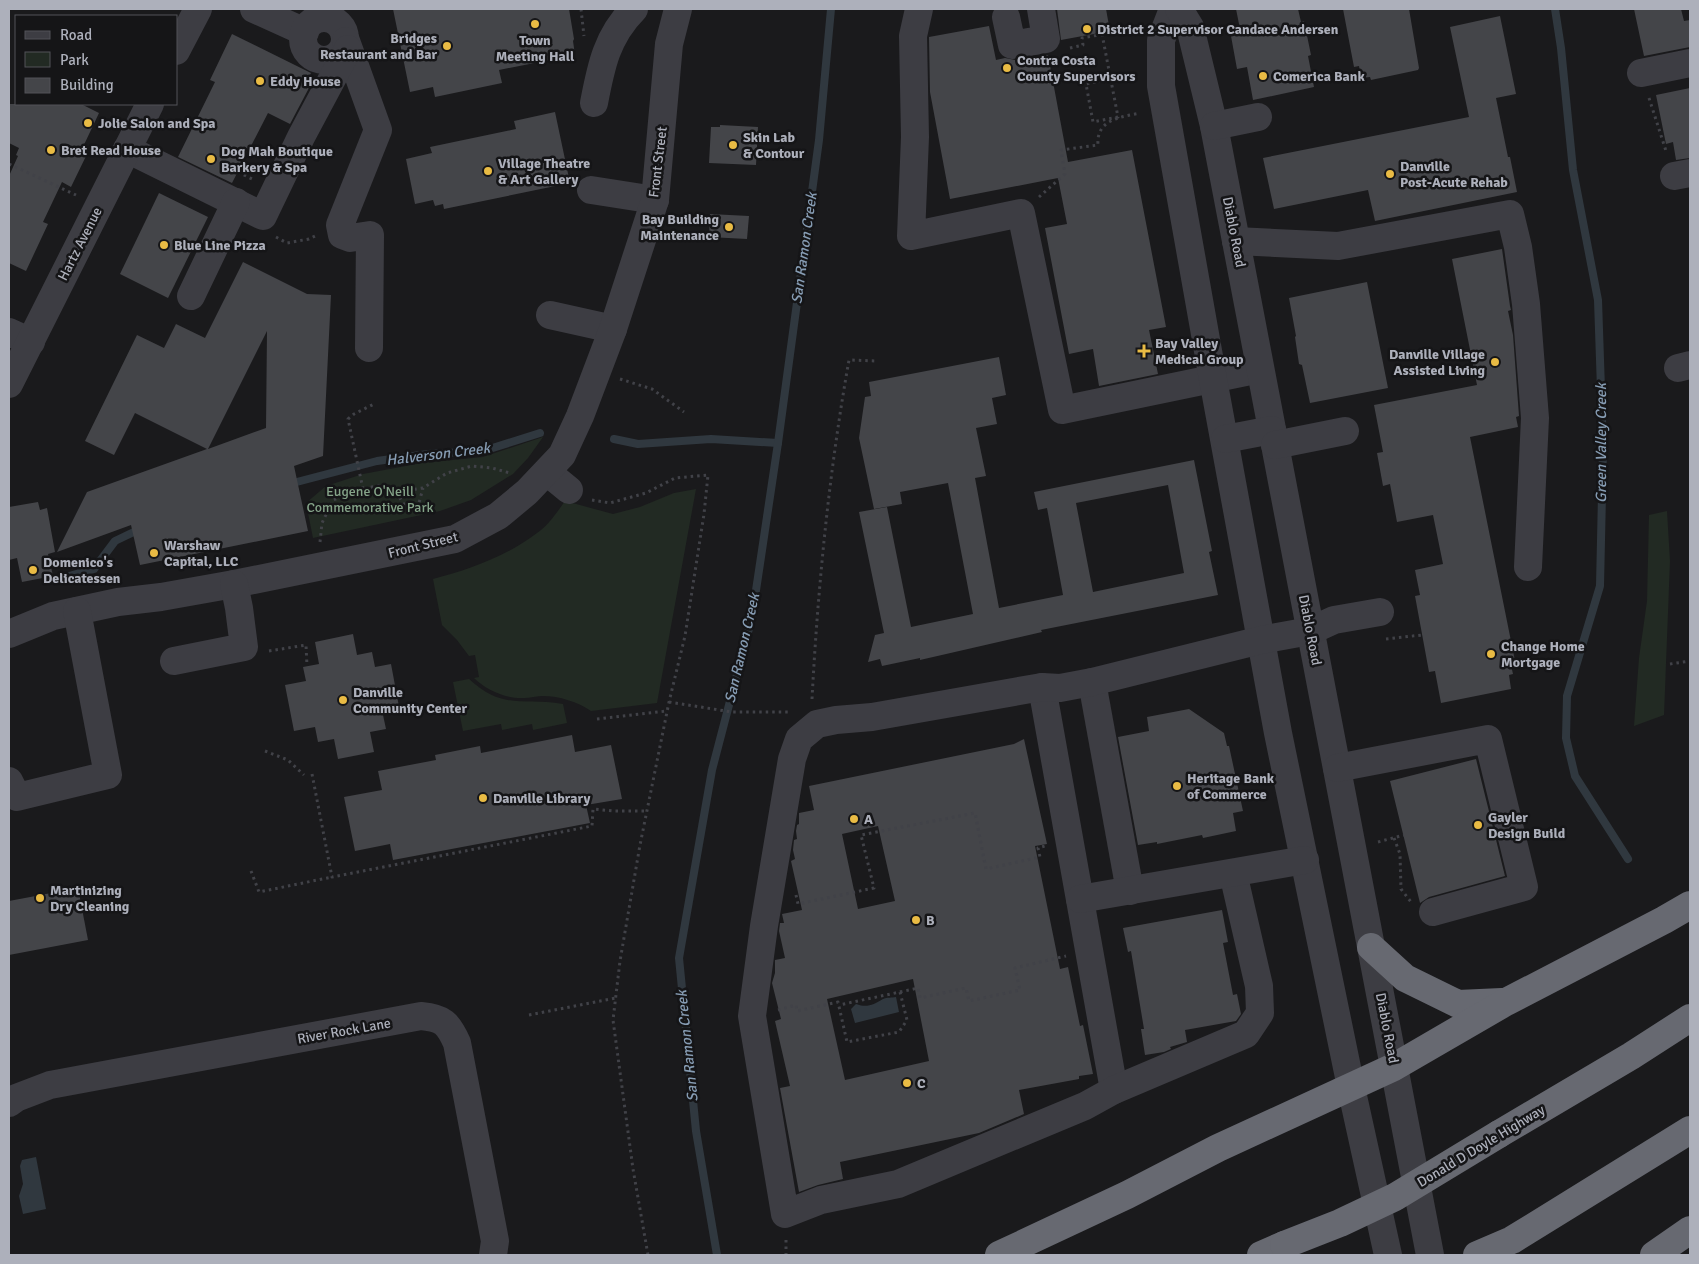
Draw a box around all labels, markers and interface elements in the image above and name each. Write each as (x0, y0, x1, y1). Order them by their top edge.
legend (15, 15, 178, 105)
marker: Town Meeting Hall (529, 18, 541, 30)
place label: District 2 Supervisor Candace Andersen (1097, 21, 1339, 38)
marker: District 2 Supervisor Candace Andersen (1081, 23, 1093, 35)
text: Road (60, 26, 92, 44)
place label: Bridges Restaurant and Bar (320, 30, 437, 63)
place label: Town Meeting Hall (496, 32, 575, 65)
marker: Bridges Restaurant and Bar (441, 40, 453, 52)
text: Park (60, 51, 89, 69)
place label: Contra Costa County Supervisors (1017, 52, 1135, 85)
marker: Contra Costa County Supervisors (1001, 62, 1013, 74)
place label: Comerica Bank (1273, 68, 1365, 85)
marker: Comerica Bank (1257, 70, 1269, 82)
place label: Eddy House (270, 73, 341, 90)
marker: Eddy House (254, 75, 266, 87)
text: Building (60, 76, 114, 94)
place label: Jolie Salon and Spa (98, 115, 216, 132)
marker: Jolie Salon and Spa (82, 117, 94, 129)
street label: Front Street (645, 126, 671, 198)
place label: Skin Lab & Contour (743, 129, 805, 162)
marker: Skin Lab & Contour (727, 139, 739, 151)
place label: Bret Read House (61, 142, 161, 159)
place label: Dog Mah Boutique Barkery & Spa (221, 143, 333, 176)
marker: Bret Read House (45, 144, 57, 156)
marker: Dog Mah Boutique Barkery & Spa (205, 153, 217, 165)
place label: Village Theatre & Art Gallery (498, 155, 590, 188)
place label: Danville Post-Acute Rehab (1400, 158, 1508, 191)
marker: Village Theatre & Art Gallery (482, 165, 494, 177)
marker: Danville Post-Acute Rehab (1384, 168, 1396, 180)
water label: San Ramon Creek (787, 190, 821, 305)
street label: Diablo Road (1219, 195, 1249, 269)
street label: Hartz Avenue (54, 204, 106, 284)
place label: Bay Building Maintenance (640, 211, 719, 244)
marker: Bay Building Maintenance (723, 221, 735, 233)
place label: Blue Line Pizza (174, 237, 266, 254)
marker: Blue Line Pizza (158, 239, 170, 251)
place label: Bay Valley Medical Group (1155, 335, 1244, 368)
marker: Bay Valley Medical Group (1137, 344, 1151, 358)
place label: Danville Village Assisted Living (1389, 346, 1485, 379)
marker: Danville Village Assisted Living (1489, 356, 1501, 368)
water label: Green Valley Creek (1592, 382, 1610, 503)
water label: Halverson Creek (385, 439, 492, 469)
park label: Eugene O'Neill Commemorative Park (306, 483, 434, 516)
street label: Front Street (386, 528, 460, 562)
place label: Warshaw Capital, LLC (164, 537, 239, 570)
marker: Warshaw Capital, LLC (148, 547, 160, 559)
place label: Domenico's Delicatessen (43, 554, 121, 587)
marker: Domenico's Delicatessen (27, 564, 39, 576)
water label: San Ramon Creek (721, 590, 764, 705)
street label: Diablo Road (1295, 593, 1325, 667)
place label: Change Home Mortgage (1501, 638, 1585, 671)
marker: Change Home Mortgage (1485, 648, 1497, 660)
place label: Danville Community Center (353, 684, 467, 717)
marker: Danville Community Center (337, 694, 349, 706)
place label: Heritage Bank of Commerce (1187, 770, 1275, 803)
marker: Heritage Bank of Commerce (1171, 780, 1183, 792)
place label: Danville Library (493, 790, 590, 807)
marker: Danville Library (477, 792, 489, 804)
place label: Gayler Design Build (1488, 809, 1566, 842)
place label: A (864, 811, 873, 828)
marker: A (848, 813, 860, 825)
marker: Gayler Design Build (1472, 819, 1484, 831)
place label: Martinizing Dry Cleaning (50, 882, 130, 915)
marker: Martinizing Dry Cleaning (34, 892, 46, 904)
place label: B (926, 912, 935, 929)
marker: B (910, 914, 922, 926)
water label: San Ramon Creek (672, 988, 702, 1103)
street label: Diablo Road (1372, 991, 1402, 1065)
street label: River Rock Lane (296, 1014, 392, 1048)
place label: C (917, 1075, 926, 1092)
marker: C (901, 1077, 913, 1089)
street label: Donald D Doyle Highway (1414, 1101, 1548, 1191)

